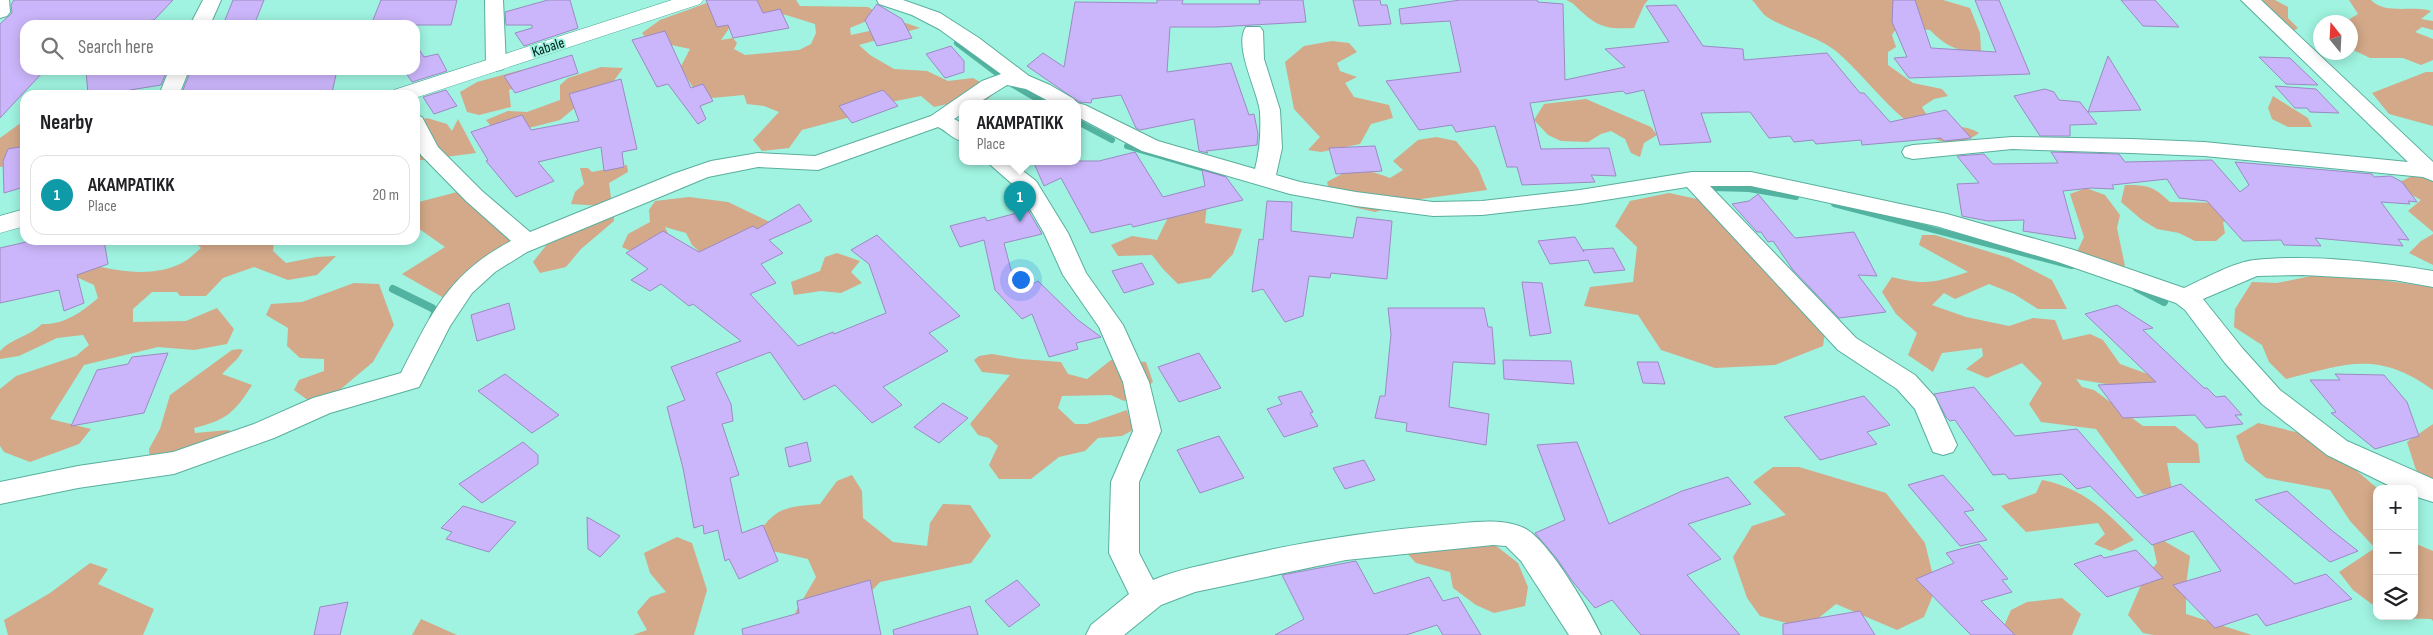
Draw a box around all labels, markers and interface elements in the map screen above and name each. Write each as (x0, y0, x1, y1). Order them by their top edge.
north arrow (2313, 15, 2358, 60)
search box (20, 20, 420, 75)
street label: Kabale (529, 33, 567, 62)
icon: search (38, 34, 66, 62)
text: Search here (78, 36, 154, 59)
popup (959, 100, 1081, 165)
text: Nearby (40, 110, 93, 135)
text: AKAMPATIKK (977, 112, 1063, 135)
text: Place (977, 135, 1005, 154)
text: AKAMPATIKK (88, 174, 175, 197)
pin: 1 (1004, 181, 1036, 222)
text: 1 (54, 186, 60, 205)
text: 20 m (372, 186, 399, 205)
text: Place (88, 197, 117, 216)
your location (1008, 267, 1034, 293)
map controls (2373, 485, 2418, 620)
button: + (2373, 485, 2418, 530)
button: − (2373, 530, 2418, 575)
button: layers (2373, 575, 2418, 620)

